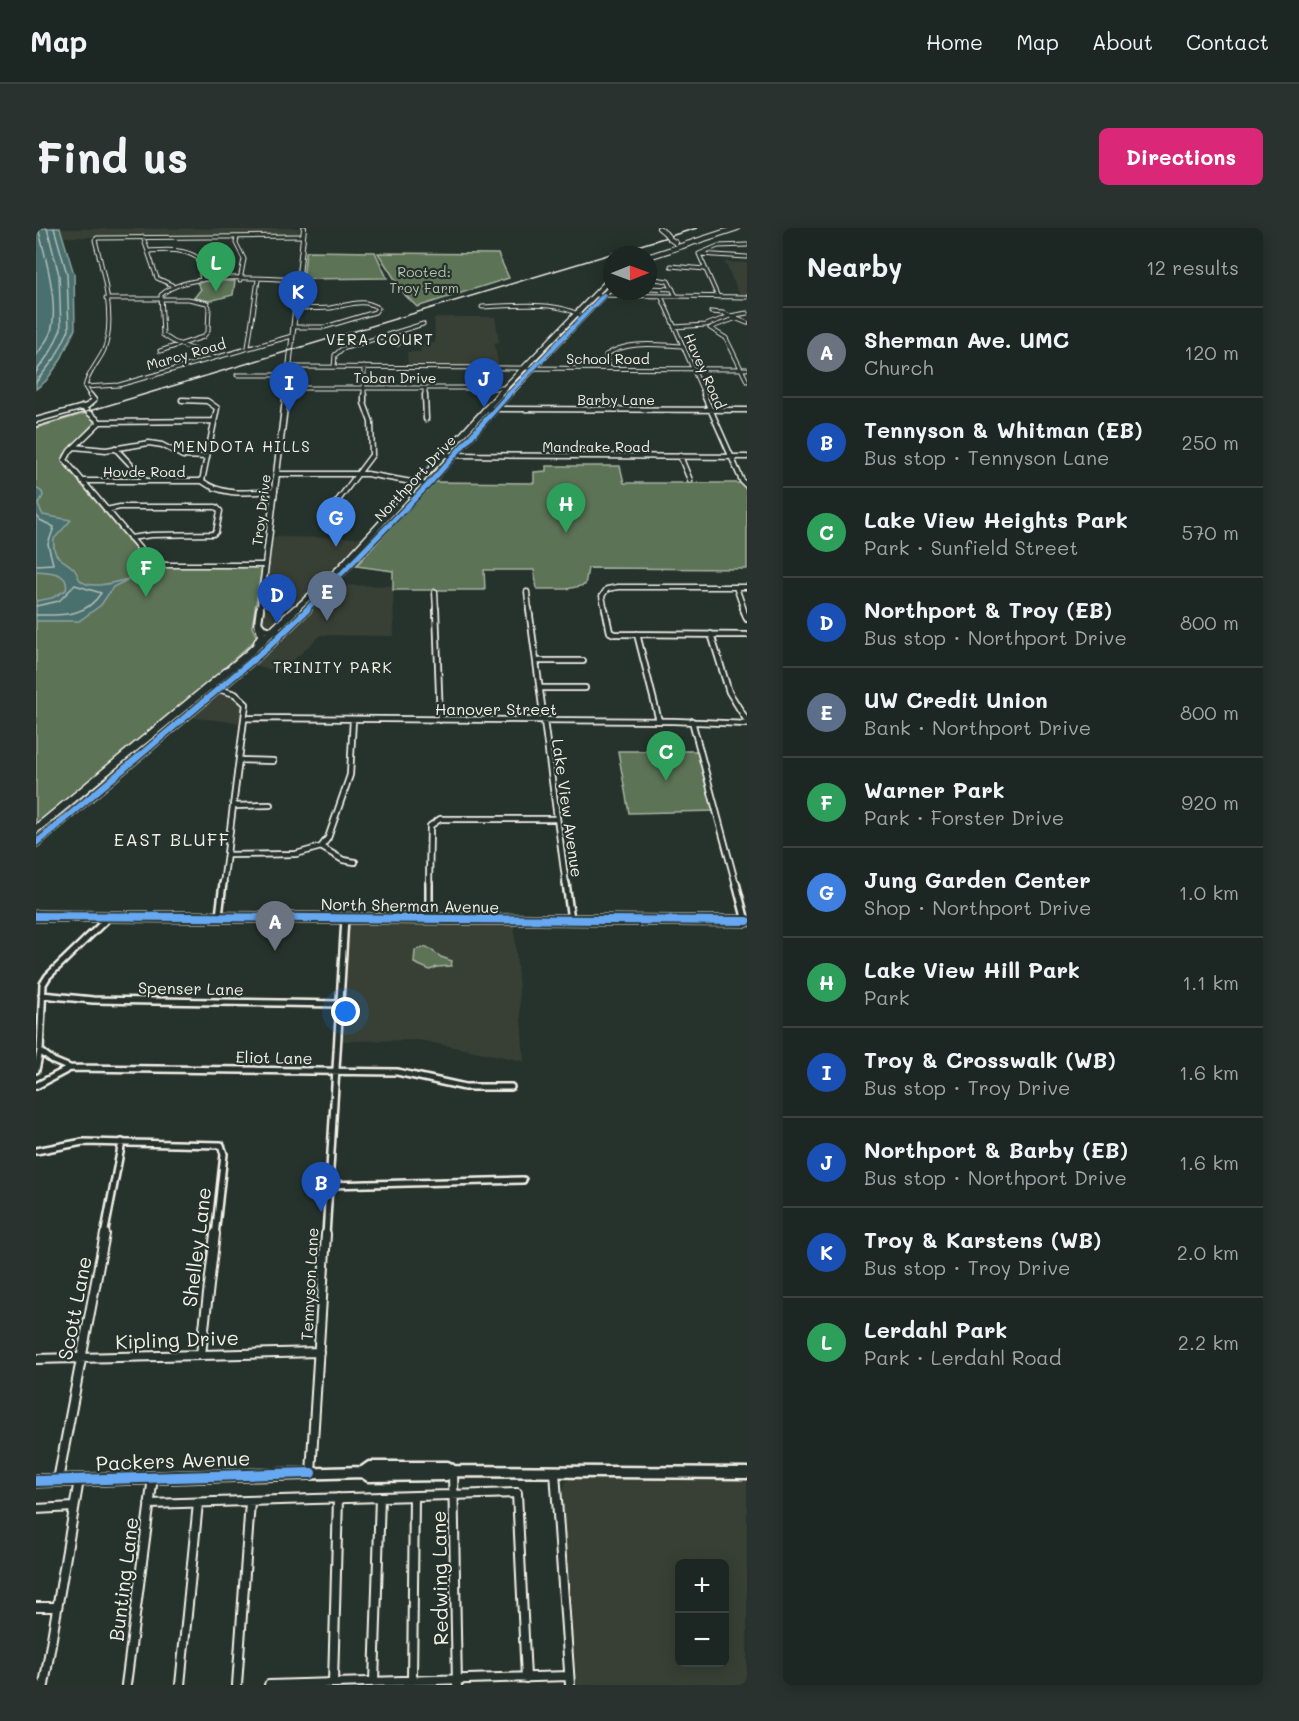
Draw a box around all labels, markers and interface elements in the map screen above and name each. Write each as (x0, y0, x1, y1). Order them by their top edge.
text: Map (30, 23, 87, 59)
text: Home (926, 28, 983, 55)
text: Map (1016, 28, 1059, 55)
text: About (1092, 28, 1153, 55)
text: Contact (1186, 28, 1269, 55)
button: Directions (1099, 128, 1263, 185)
text: Find us (36, 129, 188, 184)
pin: L (196, 242, 236, 292)
north arrow (603, 246, 657, 300)
text: Nearby (807, 250, 902, 284)
text: 12 results (1146, 254, 1239, 280)
park label: Rooted: Troy Farm (389, 262, 459, 297)
pin: K (278, 272, 318, 321)
text: Sherman Ave. UMC (864, 325, 1069, 354)
district label: VERA COURT (326, 329, 434, 349)
street label: Havey Road (680, 330, 730, 412)
street label: Marcy Road (144, 334, 228, 374)
text: A (820, 339, 833, 365)
text: 120 m (1184, 339, 1239, 365)
street label: School Road (566, 349, 650, 368)
text: Church (864, 354, 934, 380)
pin: J (464, 358, 504, 408)
pin: I (270, 362, 308, 412)
street label: Toban Drive (354, 368, 436, 387)
street label: Barby Lane (577, 390, 655, 409)
text: Tennyson & Whitman (EB) (864, 415, 1142, 444)
text: B (820, 429, 833, 455)
text: 250 m (1182, 429, 1239, 455)
street label: Northport Drive (370, 431, 460, 525)
district label: MENDOTA HILLS (173, 436, 311, 456)
street label: Mandrake Road (542, 437, 650, 456)
text: Bus stop · Tennyson Lane (864, 444, 1109, 470)
street label: Hovde Road (103, 462, 185, 481)
street label: Troy Drive (247, 473, 275, 547)
pin: H (546, 484, 586, 533)
pin: G (316, 498, 356, 547)
text: Lake View Heights Park (864, 505, 1128, 534)
text: C (819, 519, 834, 545)
text: 570 m (1182, 519, 1239, 545)
text: Park · Sunfield Street (864, 534, 1078, 560)
pin: F (126, 548, 166, 597)
pin: E (308, 572, 346, 621)
pin: D (258, 574, 296, 624)
text: Northport & Troy (EB) (864, 595, 1112, 624)
text: D (819, 609, 834, 635)
text: 800 m (1180, 609, 1239, 635)
text: Bus stop · Northport Drive (864, 624, 1127, 650)
district label: TRINITY PARK (273, 657, 393, 677)
text: UW Credit Union (864, 685, 1048, 714)
street label: Hanover Street (435, 698, 557, 719)
text: E (820, 699, 833, 725)
text: 800 m (1180, 699, 1239, 725)
text: Bank · Northport Drive (864, 714, 1091, 740)
pin: C (646, 732, 686, 781)
street label: Lake View Avenue (548, 737, 588, 879)
text: Warner Park (864, 775, 1005, 804)
text: F (820, 789, 833, 815)
text: 920 m (1181, 789, 1239, 815)
text: Park · Forster Drive (864, 804, 1064, 830)
district label: EAST BLUFF (114, 827, 230, 851)
text: Jung Garden Center (864, 865, 1091, 894)
text: G (819, 879, 834, 905)
text: 1.0 km (1179, 879, 1239, 905)
street label: North Sherman Avenue (321, 893, 499, 917)
text: Shop · Northport Drive (864, 894, 1091, 920)
pin: A (256, 902, 294, 951)
text: Lake View Hill Park (864, 955, 1080, 984)
text: H (818, 969, 835, 995)
text: 1.1 km (1182, 969, 1239, 995)
street label: Spenser Lane (138, 977, 244, 999)
text: Park (864, 984, 909, 1010)
your location (331, 997, 360, 1026)
text: Troy & Crosswalk (WB) (864, 1045, 1116, 1074)
street label: Eliot Lane (235, 1046, 313, 1068)
text: I (821, 1059, 832, 1085)
text: 1.6 km (1179, 1059, 1239, 1085)
text: Bus stop · Troy Drive (864, 1074, 1070, 1100)
text: Northport & Barby (EB) (864, 1135, 1128, 1164)
text: J (820, 1149, 833, 1175)
text: 1.6 km (1179, 1149, 1239, 1175)
pin: B (302, 1162, 340, 1212)
text: Bus stop · Northport Drive (864, 1164, 1127, 1190)
street label: Shelley Lane (176, 1186, 216, 1308)
text: Troy & Karstens (WB) (864, 1225, 1101, 1254)
street label: Tennyson Lane (296, 1227, 322, 1341)
text: K (820, 1239, 833, 1265)
text: 2.0 km (1177, 1239, 1239, 1265)
street label: Scott Lane (51, 1254, 97, 1362)
text: Bus stop · Troy Drive (864, 1254, 1070, 1280)
text: Lerdahl Park (864, 1315, 1007, 1344)
street label: Kipling Drive (115, 1324, 239, 1354)
text: L (821, 1329, 832, 1355)
text: 2.2 km (1178, 1329, 1239, 1355)
text: Park · Lerdahl Road (864, 1344, 1061, 1370)
street label: Packers Avenue (95, 1444, 251, 1476)
street label: Redwing Lane (425, 1510, 453, 1646)
street label: Bunting Lane (102, 1515, 144, 1643)
map controls (675, 1559, 729, 1667)
button: + (675, 1559, 729, 1613)
button: − (675, 1613, 729, 1667)

